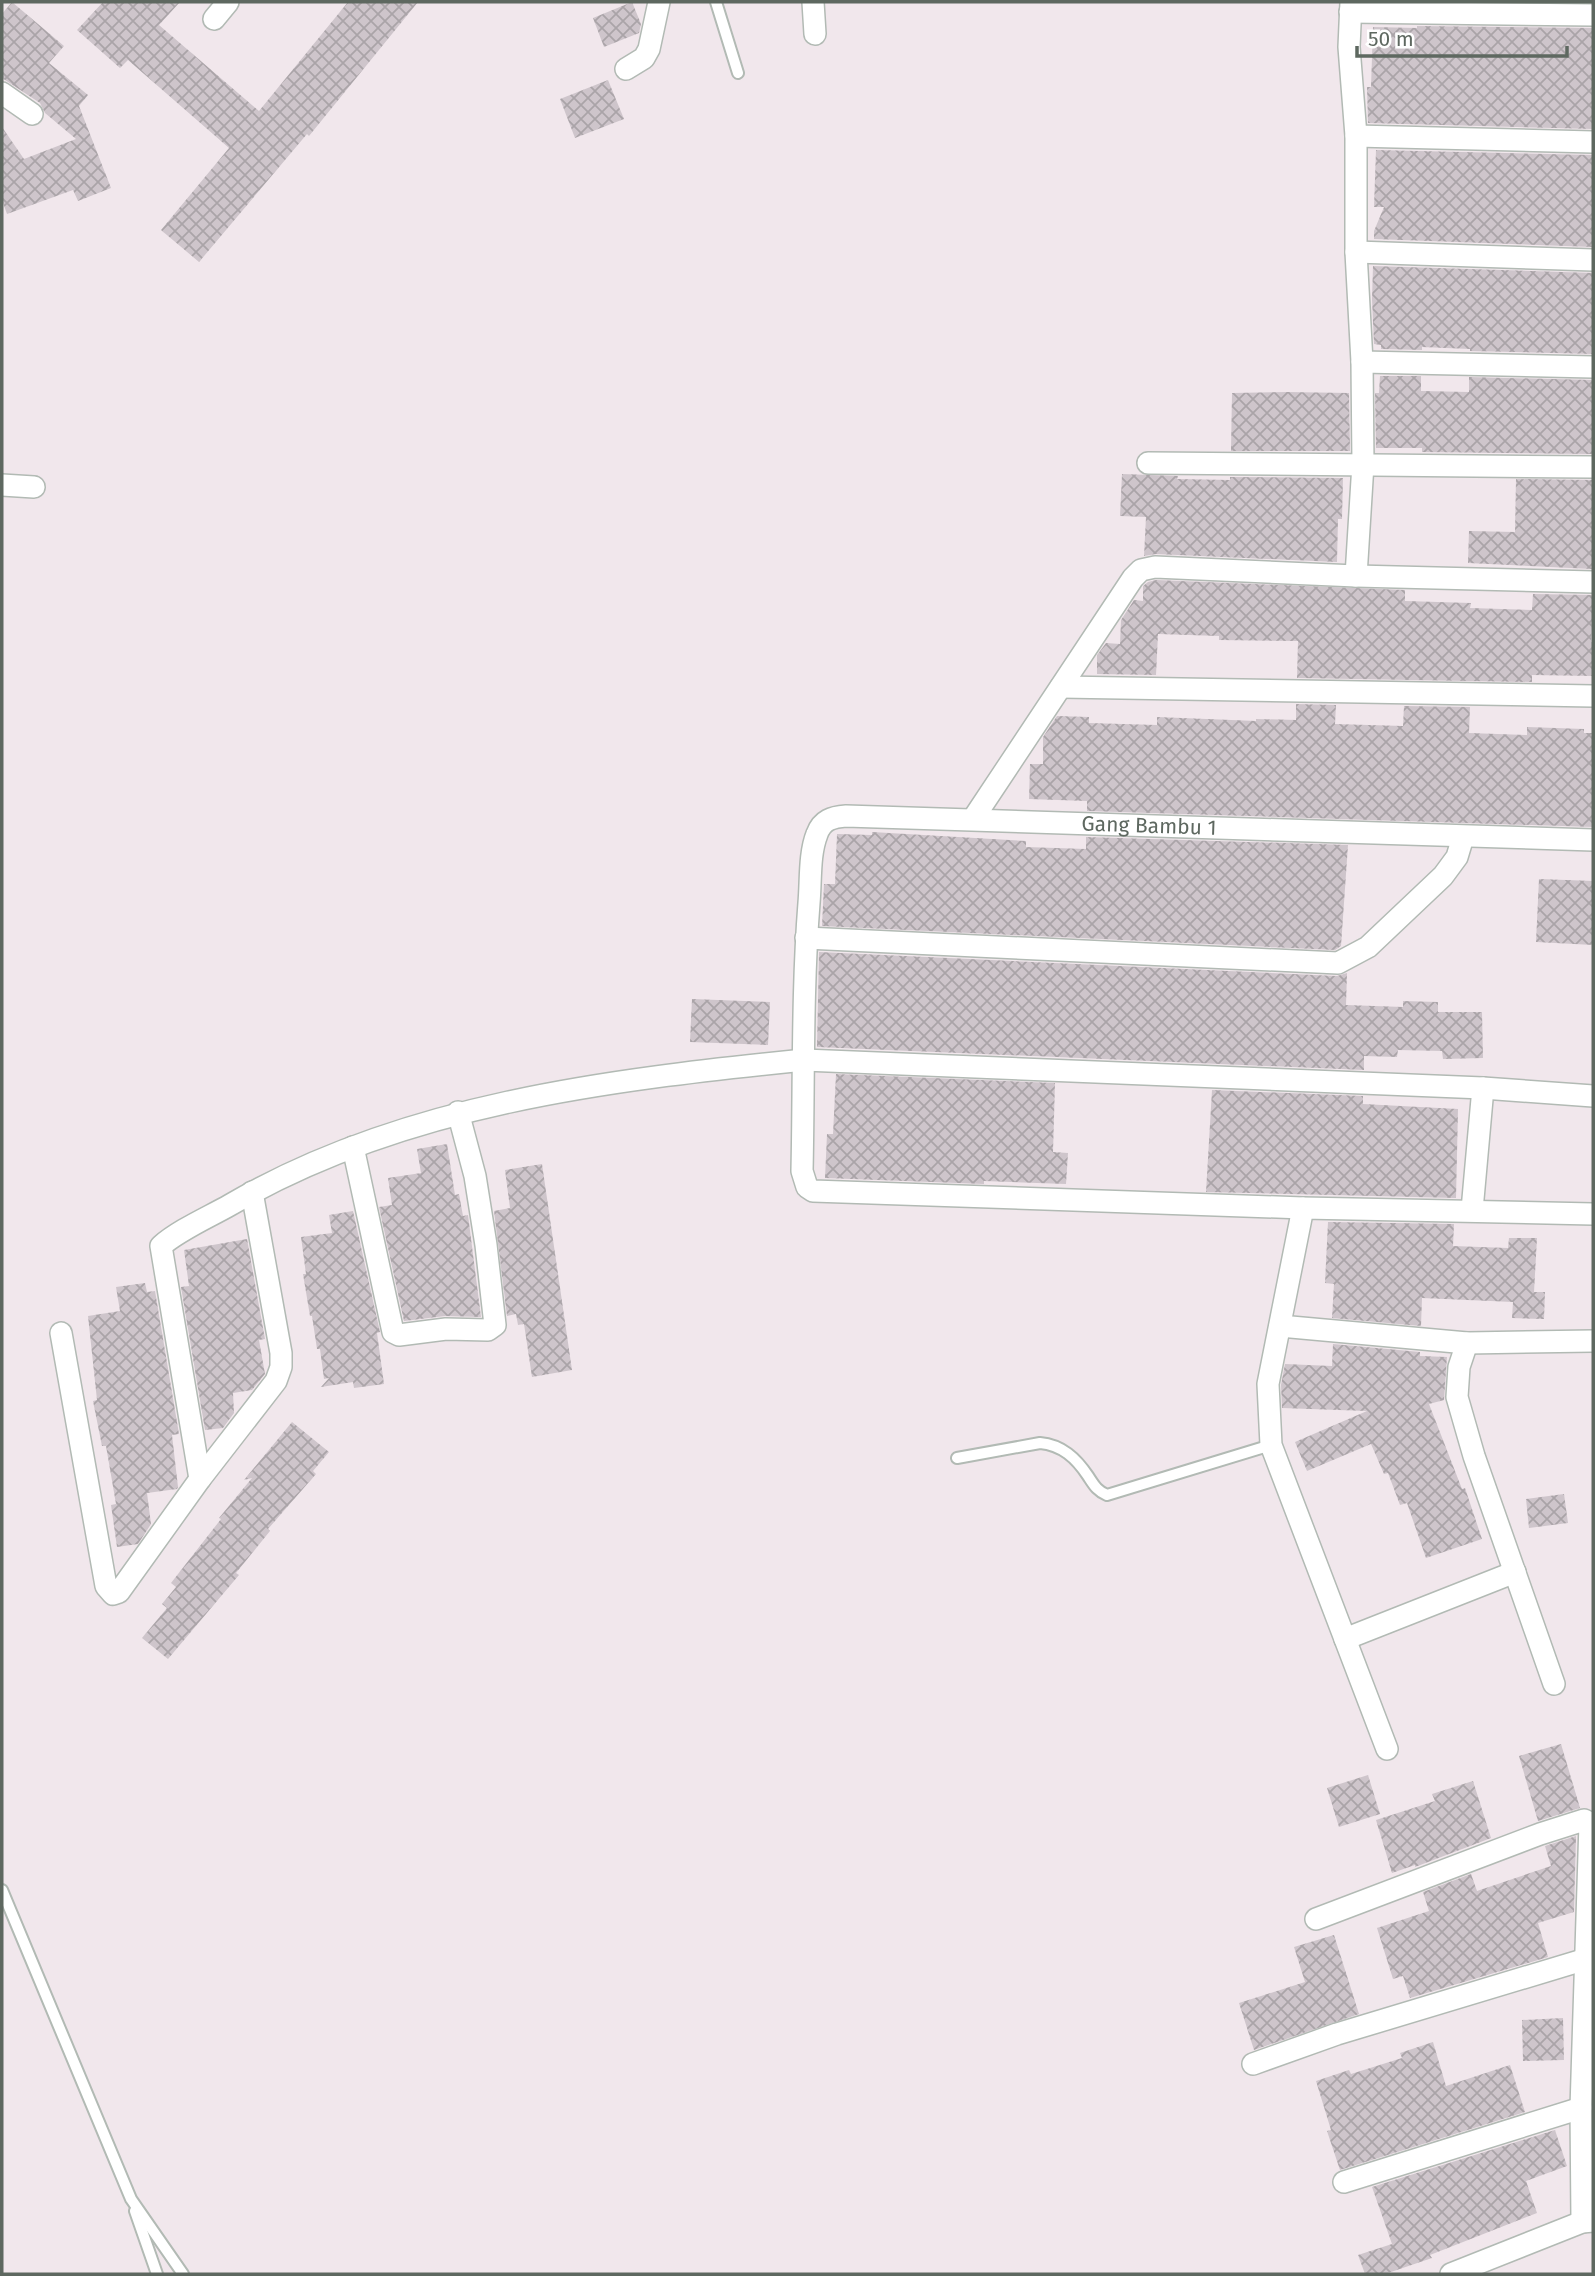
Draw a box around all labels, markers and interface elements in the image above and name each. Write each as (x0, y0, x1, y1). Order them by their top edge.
scale bar (1357, 14, 1567, 58)
text: 50 m (1368, 26, 1414, 52)
street label: Gang Bambu 1 (1081, 811, 1217, 841)

